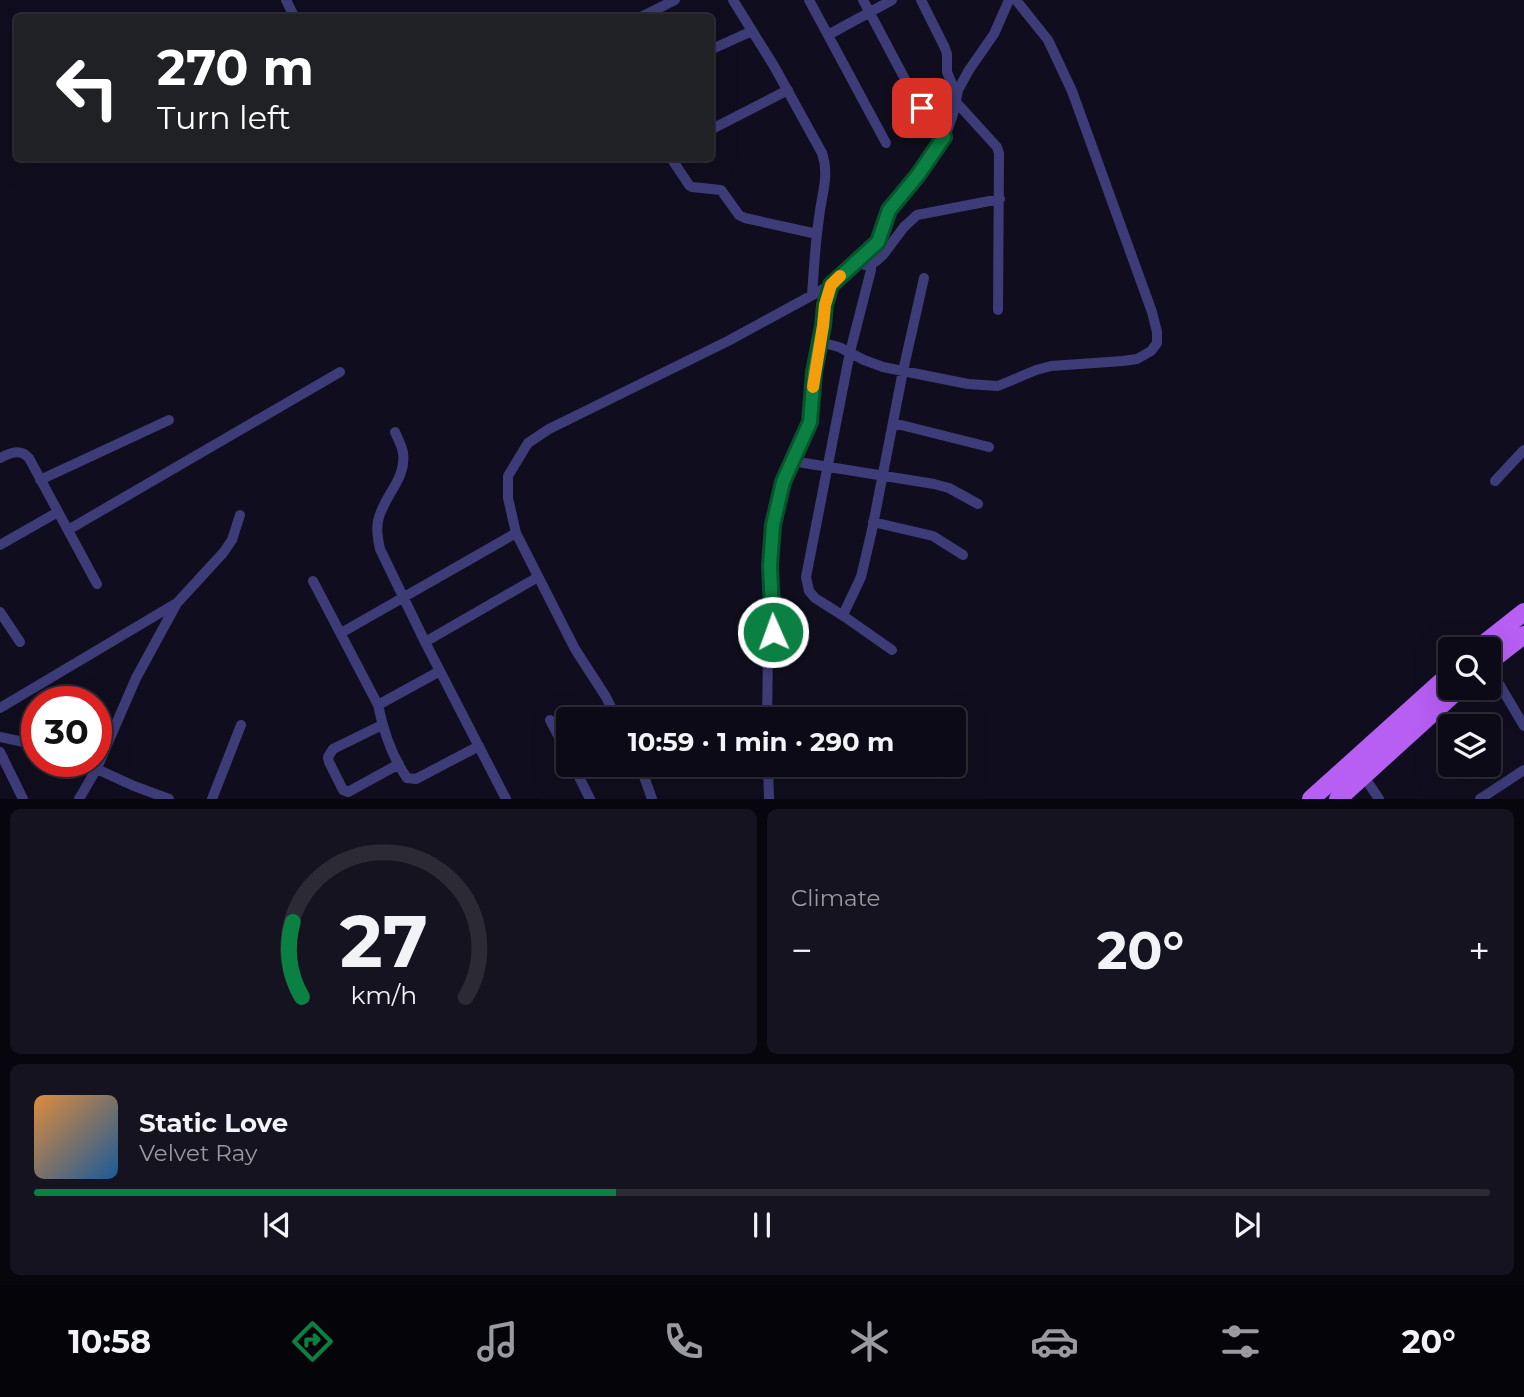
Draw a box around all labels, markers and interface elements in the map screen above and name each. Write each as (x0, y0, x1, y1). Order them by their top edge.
text: 270 m (157, 38, 314, 97)
icon: left (42, 42, 133, 133)
pin (892, 78, 952, 138)
icon: arrive (903, 89, 941, 127)
text: Turn left (157, 98, 291, 137)
position arrow (736, 595, 810, 669)
map controls (1438, 637, 1501, 777)
button: search (1438, 637, 1501, 700)
speed limit sign: 30 (21, 686, 112, 777)
button: layers (1438, 714, 1501, 777)
text: 10:59 · 1 min · 290 m (628, 726, 894, 758)
text: Climate (791, 884, 880, 912)
text: 27 (339, 898, 428, 986)
text: 20° (1097, 919, 1184, 982)
text: − (791, 927, 813, 974)
text: + (1468, 927, 1490, 974)
text: km/h (350, 980, 417, 1010)
text: Static Love (139, 1107, 288, 1139)
text: Velvet Ray (139, 1139, 257, 1167)
icon: previous (258, 1206, 296, 1244)
icon: pause (743, 1206, 781, 1244)
icon: next (1228, 1206, 1266, 1244)
icon: directions (288, 1317, 337, 1366)
icon: music (473, 1317, 522, 1366)
icon: phone (659, 1317, 708, 1366)
icon: climate (845, 1317, 894, 1366)
icon: car (1030, 1317, 1079, 1366)
icon: filters (1216, 1317, 1265, 1366)
text: 10:58 (68, 1322, 151, 1361)
text: 20° (1402, 1322, 1456, 1361)

